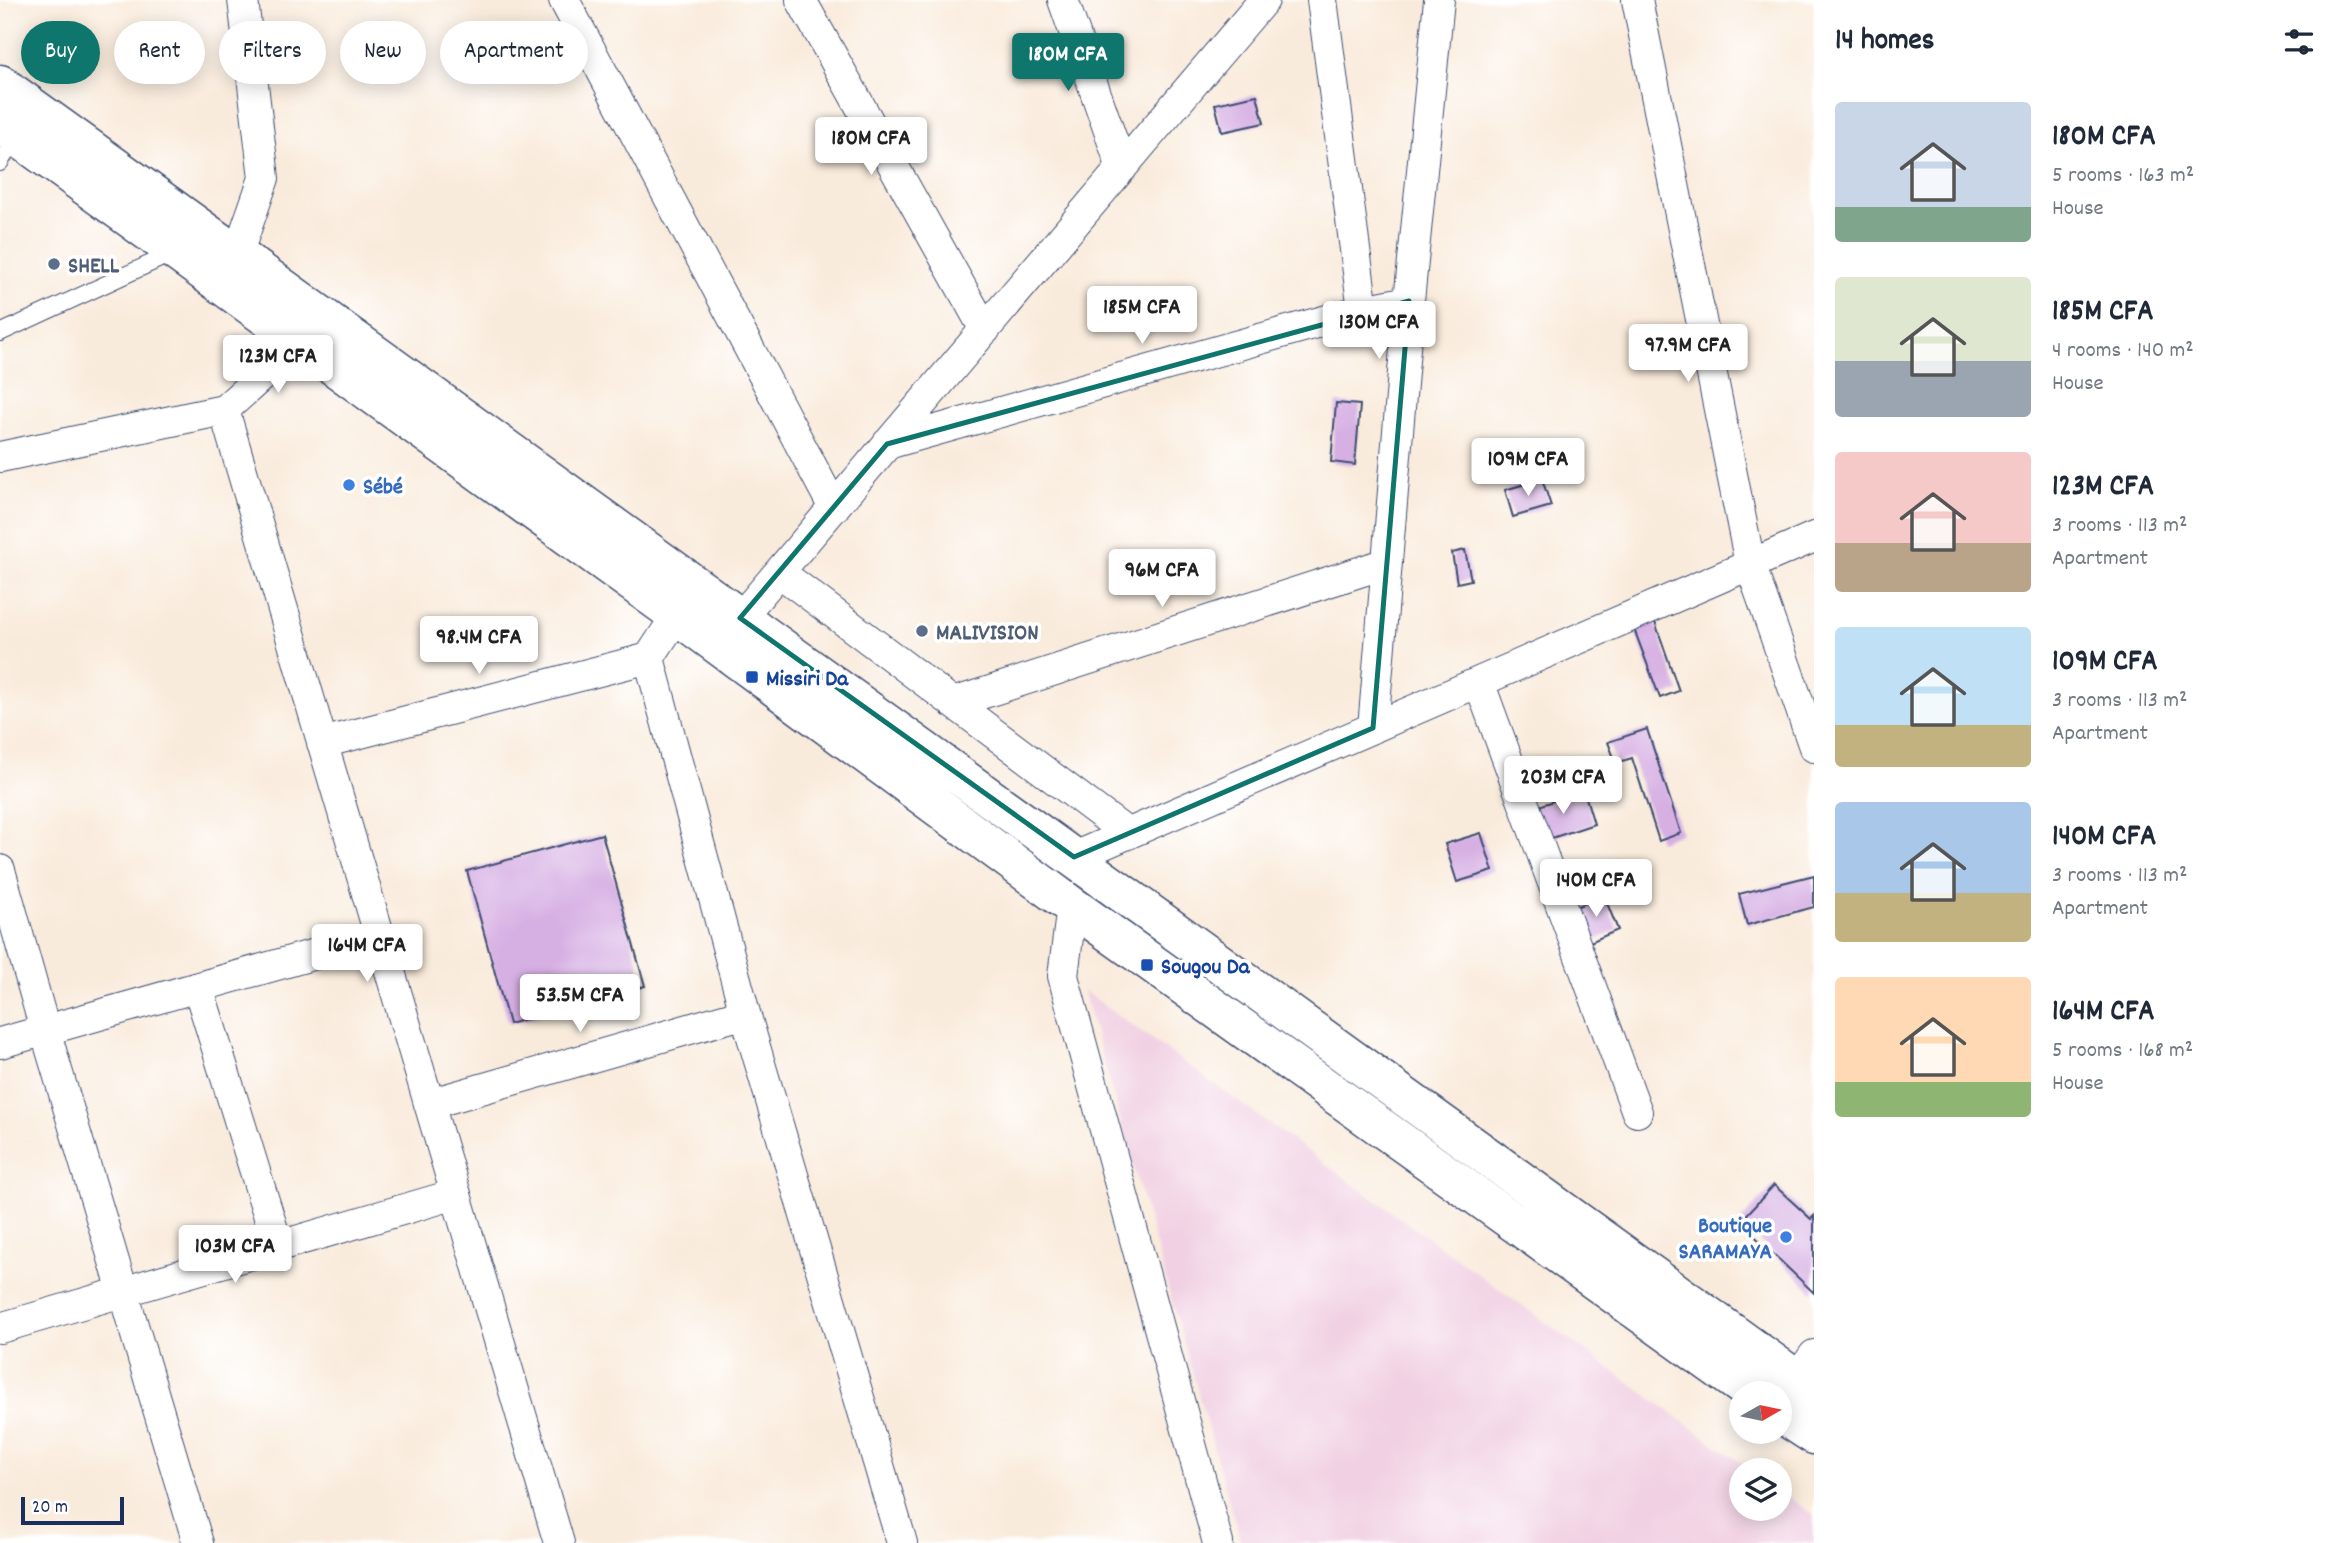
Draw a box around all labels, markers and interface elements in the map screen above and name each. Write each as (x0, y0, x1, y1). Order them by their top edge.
chip: Buy (21, 21, 100, 84)
chip: Rent (114, 21, 205, 84)
chip: Filters (219, 21, 326, 84)
chip: New (340, 21, 426, 84)
chip: Apartment (440, 21, 588, 84)
text: 14 homes (1835, 21, 1934, 64)
icon: filters (2280, 23, 2318, 61)
pin: 180M CFA (996, 34, 1140, 93)
text: 180M CFA (1028, 39, 1108, 72)
text: 180M CFA (2052, 117, 2156, 160)
pin: 180M CFA (799, 118, 943, 177)
text: 180M CFA (831, 123, 911, 156)
icon: home (1891, 130, 1975, 214)
text: 5 rooms · 163 m² (2052, 160, 2194, 193)
text: House (2052, 193, 2104, 226)
place label: SHELL (68, 251, 120, 284)
marker: SHELL (46, 256, 62, 272)
pin: 185M CFA (1070, 286, 1214, 346)
text: 185M CFA (1103, 292, 1181, 325)
text: 185M CFA (2052, 292, 2154, 335)
pin: 130M CFA (1307, 302, 1451, 361)
icon: home (1891, 305, 1975, 389)
text: 130M CFA (1339, 307, 1419, 340)
pin: 97.9M CFA (1608, 324, 1768, 384)
text: 97.9M CFA (1645, 330, 1731, 363)
text: 4 rooms · 140 m² (2052, 335, 2194, 368)
pin: 123M CFA (206, 336, 350, 395)
text: 123M CFA (239, 341, 317, 374)
text: House (2052, 368, 2104, 401)
pin: 109M CFA (1456, 438, 1600, 498)
text: 109M CFA (1487, 444, 1569, 477)
text: 123M CFA (2052, 467, 2154, 510)
place label: Sébé (363, 472, 403, 505)
marker: Sébé (341, 477, 357, 493)
icon: home (1891, 480, 1975, 564)
text: 3 rooms · 113 m² (2052, 510, 2188, 543)
text: Apartment (2052, 543, 2148, 576)
pin: 96M CFA (1097, 550, 1227, 609)
text: 96M CFA (1125, 555, 1199, 588)
pin: 98.4M CFA (399, 616, 559, 676)
place label: MALIVISION (936, 618, 1039, 651)
text: 98.4M CFA (436, 622, 522, 655)
marker: MALIVISION (914, 623, 930, 639)
text: 109M CFA (2052, 642, 2158, 685)
icon: home (1891, 655, 1975, 739)
place label: Missiri Da (766, 664, 849, 697)
marker: Missiri Da (744, 669, 760, 685)
text: 3 rooms · 113 m² (2052, 685, 2188, 718)
text: Apartment (2052, 718, 2148, 751)
pin: 203M CFA (1491, 756, 1635, 816)
text: 203M CFA (1520, 762, 1606, 795)
text: 140M CFA (2052, 817, 2156, 860)
icon: home (1891, 830, 1975, 914)
pin: 140M CFA (1524, 860, 1668, 919)
text: 3 rooms · 113 m² (2052, 860, 2188, 893)
text: 140M CFA (1556, 865, 1636, 898)
text: Apartment (2052, 893, 2148, 926)
pin: 164M CFA (295, 925, 439, 984)
text: 164M CFA (328, 930, 406, 963)
place label: Sougou Da (1161, 952, 1251, 985)
marker: Sougou Da (1139, 957, 1155, 973)
pin: 53.5M CFA (500, 974, 660, 1034)
text: 53.5M CFA (536, 980, 624, 1013)
text: 164M CFA (2052, 992, 2155, 1035)
icon: home (1891, 1005, 1975, 1089)
text: 5 rooms · 168 m² (2052, 1035, 2193, 1068)
text: House (2052, 1068, 2104, 1101)
place label: Boutique SARAMAYA (1679, 1211, 1772, 1270)
pin: 103M CFA (163, 1226, 307, 1285)
marker: Boutique SARAMAYA (1778, 1229, 1794, 1245)
text: 103M CFA (195, 1231, 275, 1264)
north arrow (1729, 1381, 1792, 1444)
map controls (1729, 1381, 1792, 1521)
button: layers (1729, 1458, 1792, 1521)
scale bar (21, 1494, 124, 1526)
text: 20 m (32, 1495, 68, 1522)

